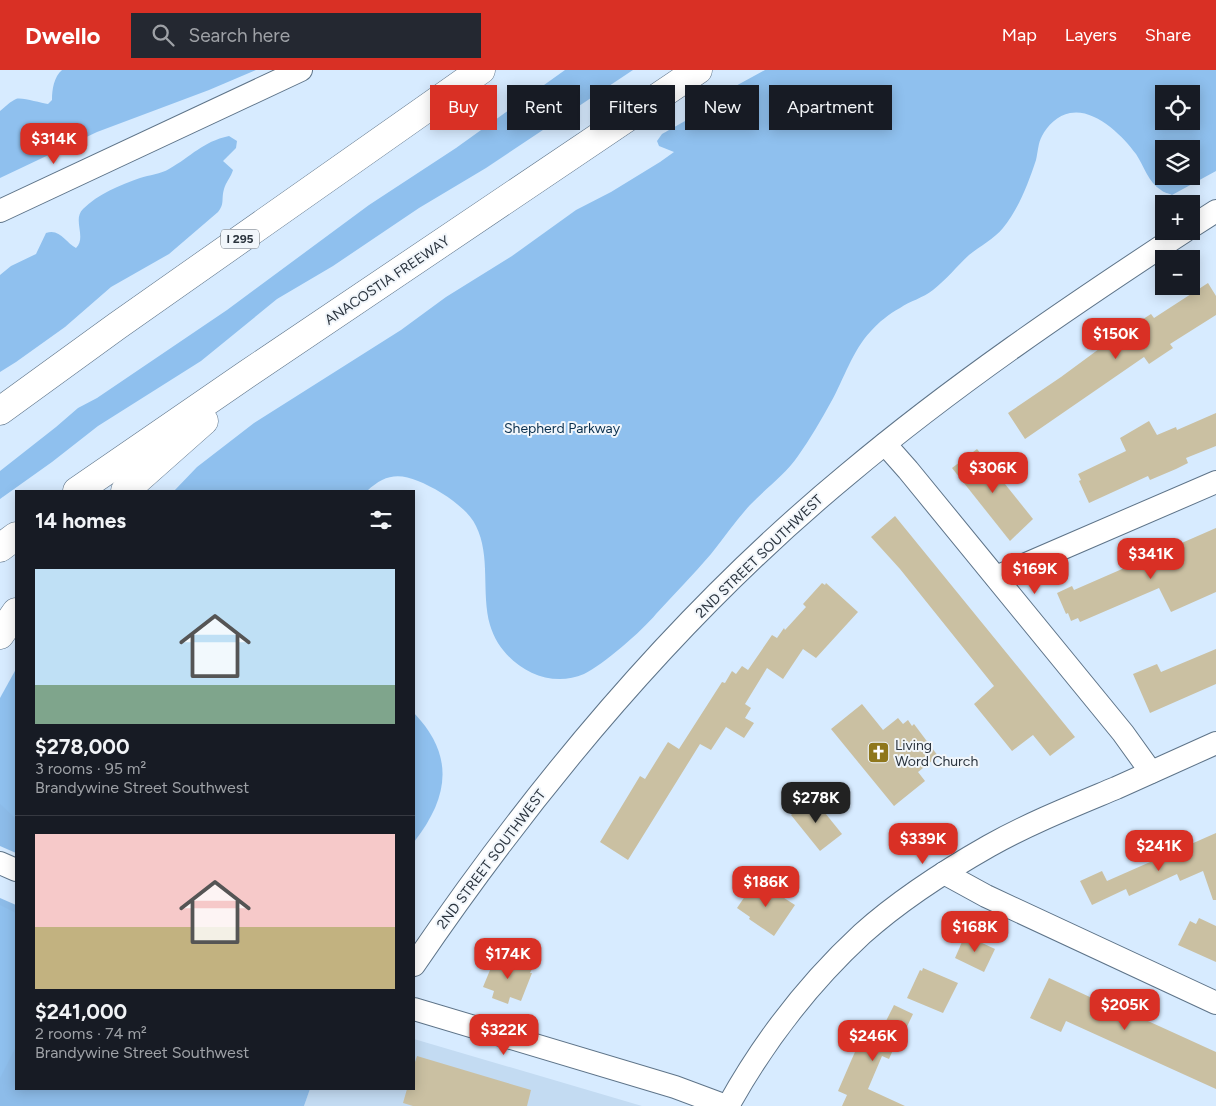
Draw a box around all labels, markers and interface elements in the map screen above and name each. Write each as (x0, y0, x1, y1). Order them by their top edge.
search box (131, 13, 481, 58)
text: Dwello (25, 21, 101, 50)
icon: search (149, 21, 177, 49)
text: Search here (189, 24, 290, 47)
text: Map (1002, 24, 1037, 46)
text: Layers (1065, 24, 1117, 46)
text: Share (1145, 24, 1191, 46)
chip: Buy (430, 85, 497, 130)
chip: Rent (507, 85, 580, 130)
chip: Filters (590, 85, 675, 130)
chip: New (685, 85, 759, 130)
chip: Apartment (769, 85, 892, 130)
map controls (1155, 85, 1200, 295)
button: locate (1155, 85, 1200, 130)
pin: $314K (19, 122, 89, 165)
text: $314K (31, 129, 77, 148)
button: layers (1155, 140, 1200, 185)
button: + (1155, 195, 1200, 240)
road number: I 295 (221, 230, 259, 248)
street label: ANACOSTIA FREEWAY (322, 232, 454, 329)
button: − (1155, 250, 1200, 295)
pin: $150K (1081, 318, 1151, 360)
text: $150K (1093, 324, 1139, 343)
park label: Shepherd Parkway (504, 420, 621, 437)
pin: $306K (958, 452, 1028, 494)
text: $306K (969, 458, 1017, 477)
street label: 2ND STREET SOUTHWEST (692, 491, 827, 622)
icon: filters (367, 506, 395, 534)
text: 14 homes (35, 508, 126, 533)
pin: $341K (1116, 538, 1186, 580)
text: $341K (1128, 544, 1174, 563)
pin: $169K (1000, 552, 1070, 595)
text: $169K (1013, 559, 1057, 578)
icon: home (170, 601, 260, 691)
text: $278,000 (35, 734, 130, 759)
place label: Living Word Church (895, 737, 978, 770)
church icon: Living Word Church (867, 741, 891, 765)
text: 3 rooms · 95 m² (35, 759, 146, 778)
text: Brandywine Street Southwest (35, 778, 249, 797)
pin: $278K (781, 782, 851, 824)
street label: 2ND STREET SOUTHWEST (433, 786, 550, 932)
text: $278K (792, 788, 840, 807)
pin: $339K (888, 822, 958, 865)
text: $339K (900, 829, 946, 848)
pin: $241K (1124, 830, 1194, 872)
text: $241K (1136, 836, 1182, 855)
pin: $186K (731, 866, 801, 908)
icon: home (170, 867, 260, 957)
text: $186K (743, 872, 789, 891)
pin: $168K (940, 910, 1010, 953)
text: $168K (952, 917, 998, 936)
pin: $174K (473, 938, 543, 980)
text: $174K (485, 944, 531, 963)
pin: $205K (1090, 988, 1160, 1031)
text: $205K (1101, 995, 1149, 1014)
text: $241,000 (35, 999, 127, 1024)
pin: $322K (469, 1014, 539, 1056)
text: $322K (481, 1020, 527, 1039)
pin: $246K (838, 1020, 908, 1062)
text: 2 rooms · 74 m² (35, 1024, 147, 1043)
text: $246K (849, 1026, 897, 1045)
text: Brandywine Street Southwest (35, 1043, 249, 1062)

